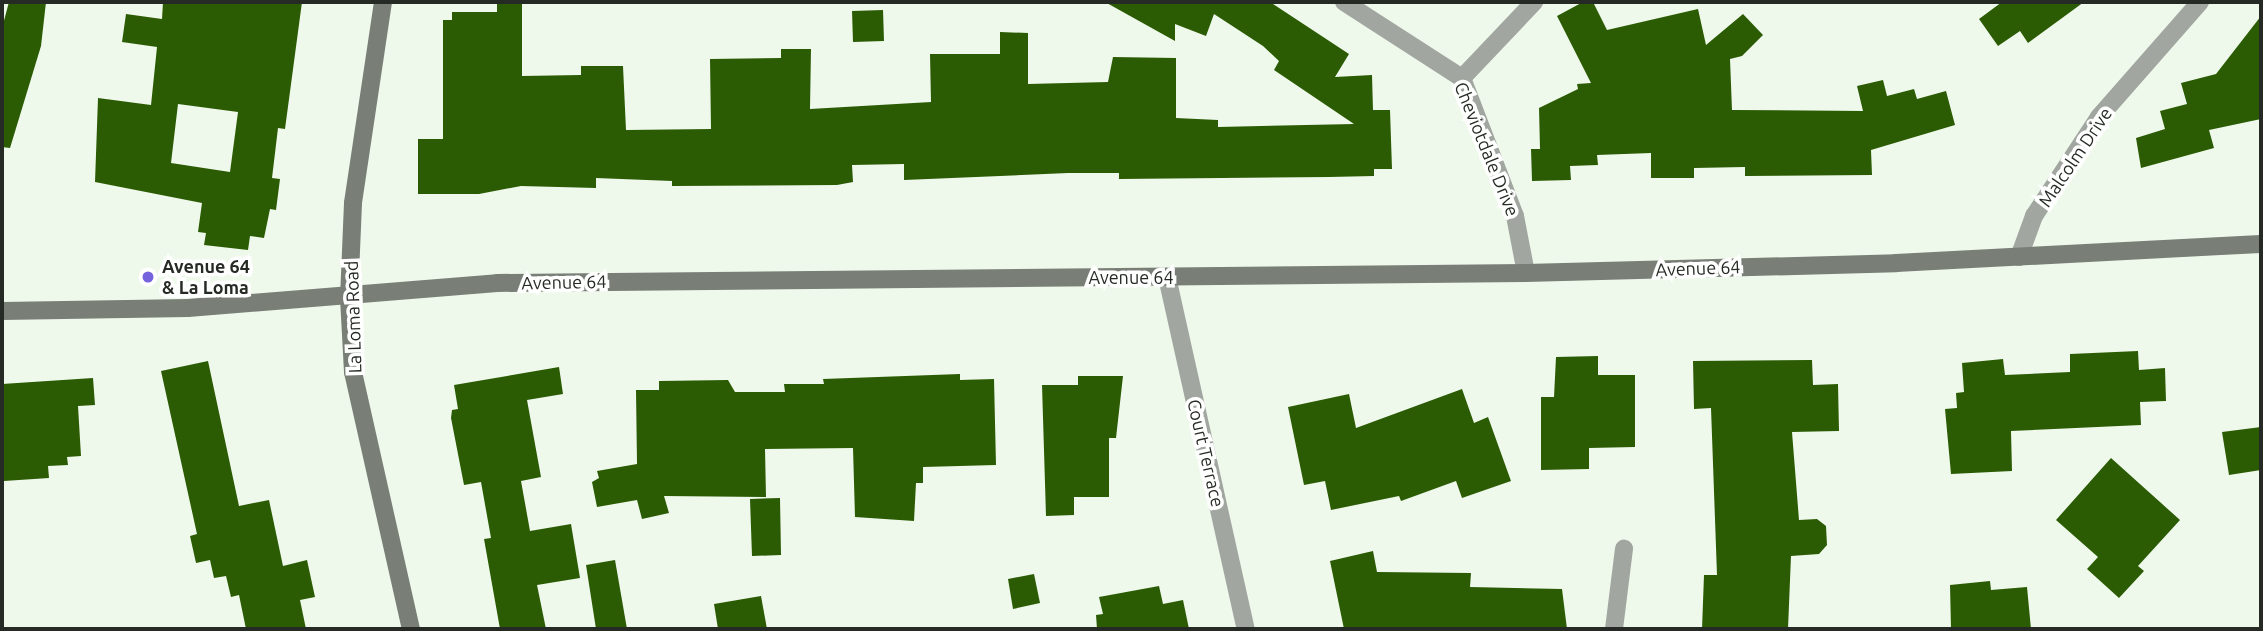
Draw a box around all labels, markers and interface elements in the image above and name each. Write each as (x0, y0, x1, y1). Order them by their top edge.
street label: Cheviotdale Drive (1450, 79, 1524, 219)
street label: Malcolm Drive (2034, 103, 2116, 211)
place label: Avenue 64 & La Loma (162, 256, 250, 298)
street label: Avenue 64 (1655, 256, 1741, 280)
street label: La Loma Road (340, 260, 366, 374)
street label: Avenue 64 (1088, 266, 1174, 288)
marker: Avenue 64 & La Loma (140, 269, 156, 285)
street label: Avenue 64 (521, 270, 607, 294)
street label: Court Terrace (1183, 397, 1229, 509)

